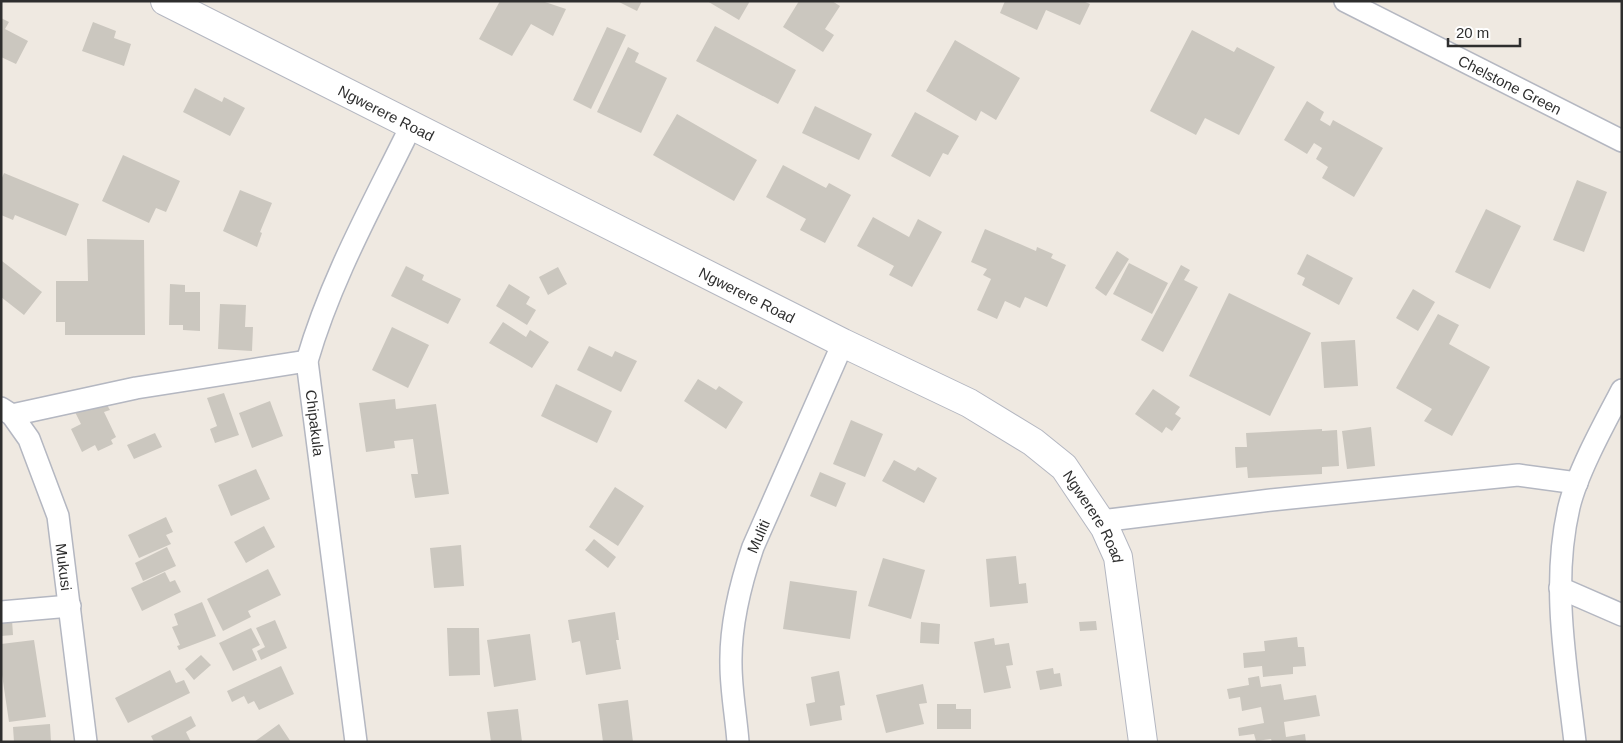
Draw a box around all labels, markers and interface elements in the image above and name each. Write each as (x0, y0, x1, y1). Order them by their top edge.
scale bar (1448, 15, 1520, 47)
text: 20 m (1456, 24, 1489, 41)
street label: Chelstone Green (1456, 51, 1565, 118)
street label: Ngwerere Road (336, 81, 437, 144)
street label: Ngwerere Road (696, 263, 798, 326)
street label: Chipakula (302, 389, 328, 458)
street label: Ngwerere Road (1060, 467, 1127, 564)
street label: Muliti (743, 517, 773, 555)
street label: Mukusi (53, 542, 76, 592)

